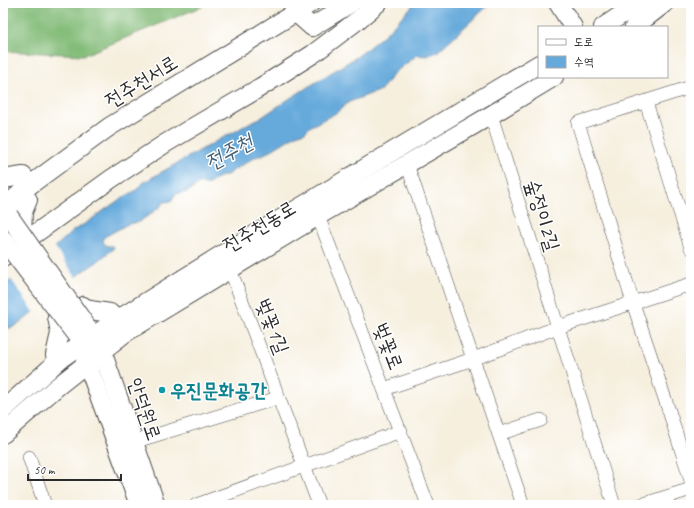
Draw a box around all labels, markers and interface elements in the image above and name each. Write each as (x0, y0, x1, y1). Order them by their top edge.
legend (538, 26, 668, 78)
text: 도로 (574, 34, 593, 50)
street label: 전주천서로 (101, 50, 182, 113)
text: 수역 (574, 54, 594, 70)
water label: 전주천 (201, 127, 259, 176)
street label: 숲정이2길 (520, 176, 565, 254)
street label: 전주천동로 (218, 195, 300, 258)
street label: 벚꽃1길 (251, 295, 294, 357)
street label: 벚꽃로 (368, 319, 409, 373)
street label: 안덕원로 (122, 375, 167, 444)
place label: 우진문화공간 (170, 378, 267, 403)
marker: 우진문화공간 (157, 385, 167, 395)
scale bar (28, 456, 121, 482)
text: 50 m (34, 462, 56, 478)

